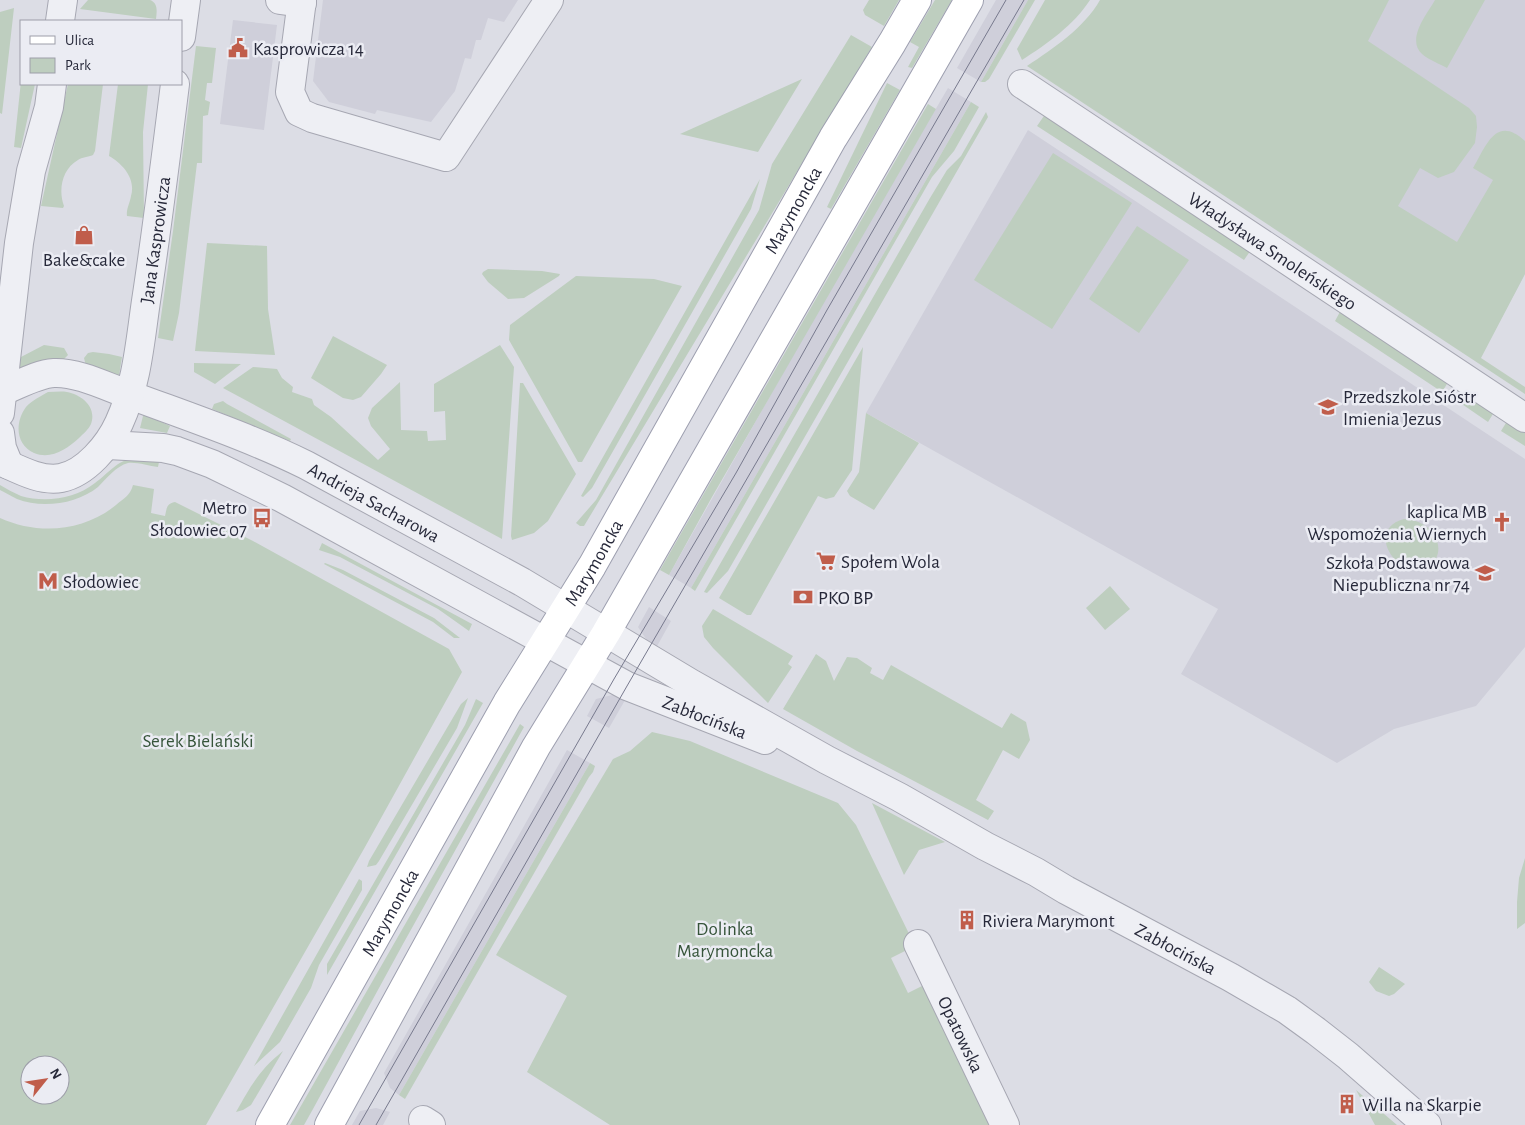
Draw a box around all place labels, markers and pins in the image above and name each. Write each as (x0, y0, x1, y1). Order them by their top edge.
public building icon: Kasprowicza 14 (227, 37, 249, 59)
place label: Kasprowicza 14 (253, 40, 364, 59)
shop icon: Bake&cake (73, 224, 95, 246)
place label: Bake&cake (43, 251, 125, 270)
place label: Przedszkole Sióstr Imienia Jezus (1343, 388, 1476, 429)
school or university icon: Przedszkole Sióstr Imienia Jezus (1317, 396, 1339, 418)
place label: Metro Słodowiec 07 (150, 499, 247, 540)
place label: kaplica MB Wspomożenia Wiernych (1307, 503, 1487, 544)
bus stop icon: Metro Słodowiec 07 (251, 507, 273, 529)
church icon: kaplica MB Wspomożenia Wiernych (1491, 511, 1513, 533)
supermarket icon: Społem Wola (815, 550, 837, 572)
place label: Społem Wola (841, 553, 940, 572)
place label: Szkoła Podstawowa Niepubliczna nr 74 (1326, 554, 1470, 595)
school or university icon: Szkoła Podstawowa Niepubliczna nr 74 (1474, 562, 1496, 584)
metro station icon: Słodowiec (37, 570, 59, 592)
place label: Słodowiec (63, 573, 139, 592)
bank icon: PKO BP (792, 586, 814, 608)
place label: PKO BP (818, 589, 873, 608)
building icon: Riviera Marymont (956, 909, 978, 931)
place label: Riviera Marymont (982, 912, 1114, 931)
building icon: Willa na Skarpie (1336, 1093, 1358, 1115)
place label: Willa na Skarpie (1362, 1096, 1481, 1115)

